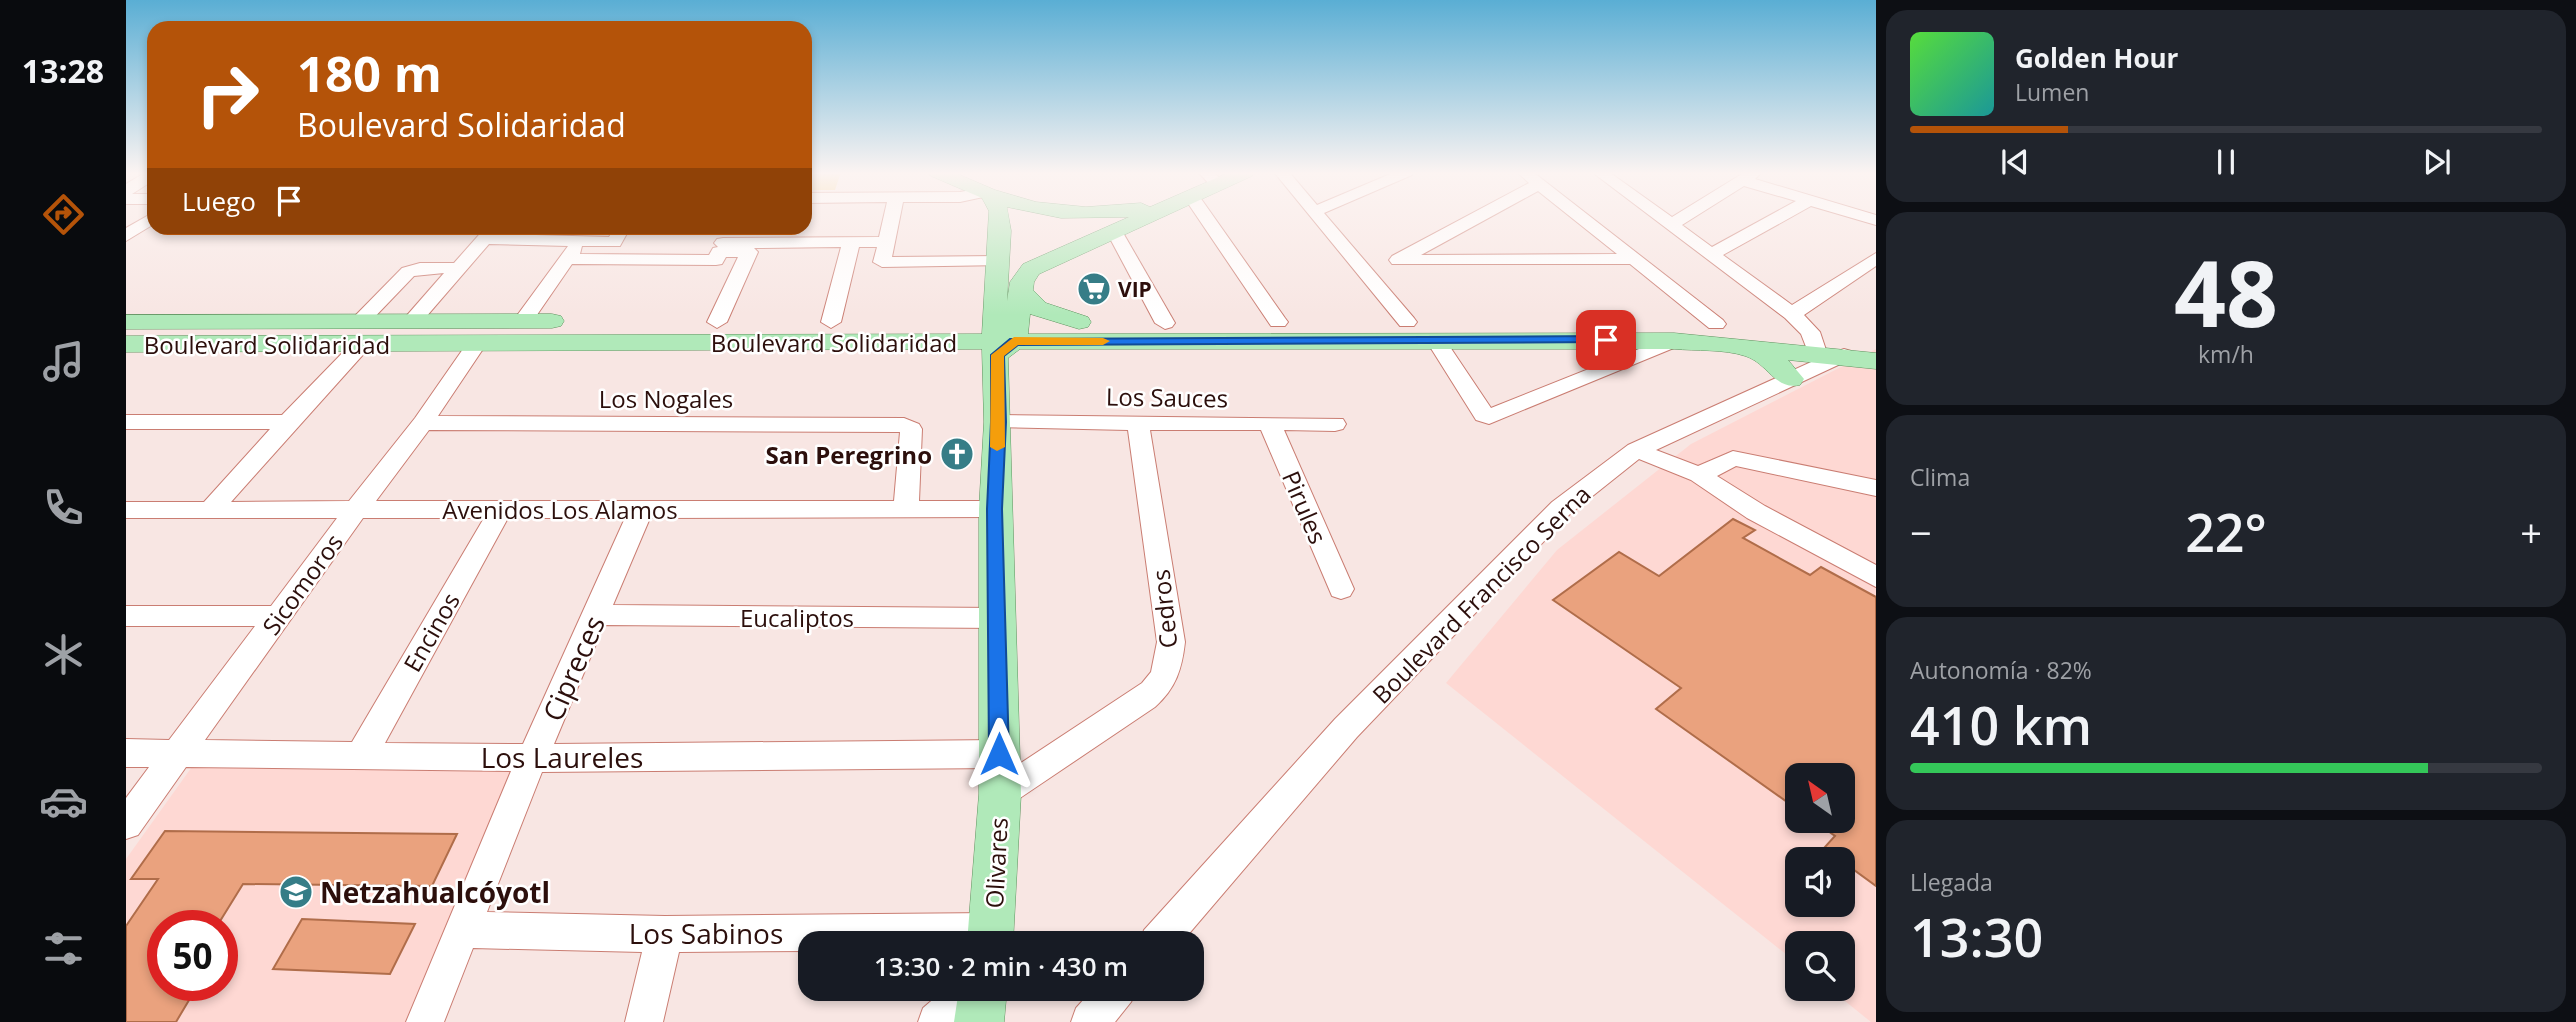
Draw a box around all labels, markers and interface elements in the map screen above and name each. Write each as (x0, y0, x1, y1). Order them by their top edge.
text: 180 m (297, 40, 442, 106)
text: Golden Hour (2015, 40, 2178, 76)
text: 13:28 (22, 49, 104, 92)
icon: right (182, 49, 273, 140)
text: Lumen (2015, 76, 2089, 108)
text: Boulevard Solidaridad (297, 103, 626, 146)
icon: previous (1996, 143, 2034, 181)
icon: pause (2207, 143, 2245, 181)
icon: next (2418, 143, 2456, 181)
icon: arrive (270, 182, 308, 220)
text: Luego (182, 183, 256, 219)
icon: directions (39, 190, 88, 239)
text: 48 (2174, 230, 2278, 354)
supermarket icon: VIP (1075, 270, 1113, 308)
place label: VIP (1118, 275, 1152, 303)
pin (1576, 310, 1636, 370)
icon: arrive (1587, 321, 1625, 359)
street label: Boulevard Solidaridad (711, 326, 957, 359)
street label: Boulevard Solidaridad (144, 328, 390, 361)
icon: music (39, 337, 88, 386)
text: km/h (2198, 338, 2254, 370)
street label: Los Sauces (1106, 379, 1228, 415)
street label: Los Nogales (599, 382, 733, 415)
church icon: San Peregrino (938, 435, 976, 473)
place label: San Peregrino (766, 438, 932, 471)
text: Clima (1910, 461, 1970, 493)
street label: Pirules (1275, 466, 1335, 548)
street label: Boulevard Francisco Serna (1365, 478, 1597, 710)
icon: phone (39, 483, 88, 532)
street label: Avenidos Los Alamos (442, 493, 678, 526)
text: 22° (2185, 496, 2267, 567)
text: − (1910, 506, 1932, 558)
text: + (2520, 506, 2542, 558)
street label: Sicomoros (254, 527, 350, 641)
street label: Cedros (1143, 568, 1185, 650)
street label: Encinos (395, 586, 467, 678)
street label: Eucaliptos (740, 601, 854, 634)
street label: Cipreces (533, 609, 613, 727)
icon: climate (39, 630, 88, 679)
text: Autonomía · 82% (1910, 654, 2092, 686)
text: 410 km (1910, 689, 2092, 760)
position arrow (962, 717, 1036, 791)
street label: Los Laureles (481, 738, 643, 776)
north arrow (1785, 763, 1855, 833)
map controls (1785, 763, 1855, 1001)
icon: car (39, 777, 88, 826)
street label: Olivares (977, 817, 1015, 909)
button: sound (1785, 847, 1855, 917)
text: Llegada (1910, 866, 1993, 898)
school or university icon: Netzahualcóyotl (277, 873, 315, 911)
place label: Netzahualcóyotl (320, 873, 550, 911)
text: 13:30 (1910, 901, 2043, 972)
speed limit sign: 50 (147, 910, 238, 1001)
street label: Los Sabinos (629, 914, 783, 952)
icon: filters (39, 924, 88, 973)
button: search (1785, 931, 1855, 1001)
text: 13:30 · 2 min · 430 m (874, 948, 1128, 984)

